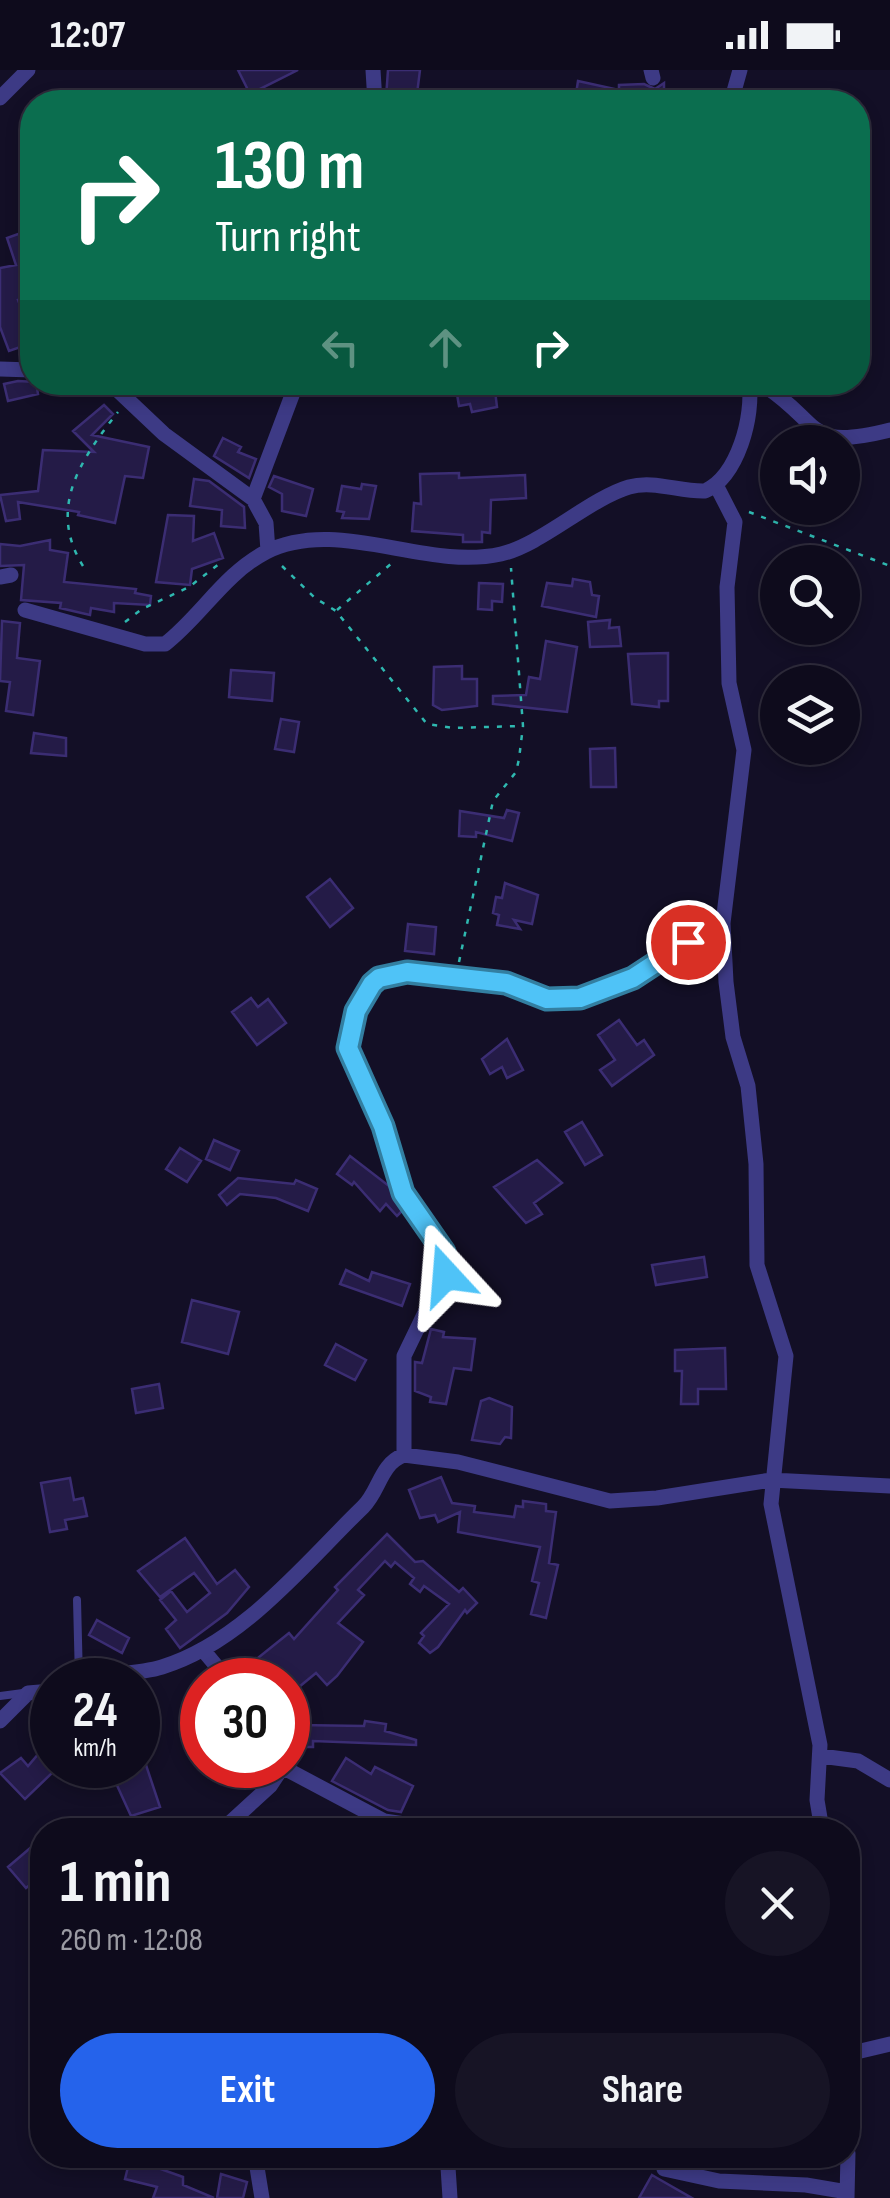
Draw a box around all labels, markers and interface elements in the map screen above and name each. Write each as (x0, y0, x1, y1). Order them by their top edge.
text: 12:07 (50, 13, 125, 58)
text: 130 m (215, 125, 364, 209)
icon: right (50, 130, 180, 260)
text: Turn right (215, 210, 361, 265)
icon: left (313, 320, 368, 375)
icon: ahead (418, 320, 473, 375)
icon: right (523, 320, 578, 375)
map controls (760, 425, 860, 765)
button: sound (760, 425, 860, 525)
button: search (760, 545, 860, 645)
button: layers (760, 665, 860, 765)
pin (646, 900, 731, 985)
icon: arrive (661, 915, 716, 970)
position arrow (394, 1223, 498, 1327)
speed limit sign: 30 (180, 1658, 310, 1788)
text: 24 (73, 1681, 117, 1741)
text: km/h (73, 1733, 117, 1764)
text: 1 min (60, 1847, 172, 1919)
button: close (725, 1851, 830, 1956)
text: 260 m · 12:08 (60, 1921, 203, 1960)
button: Exit (60, 2033, 435, 2148)
button: Share (455, 2033, 830, 2148)

